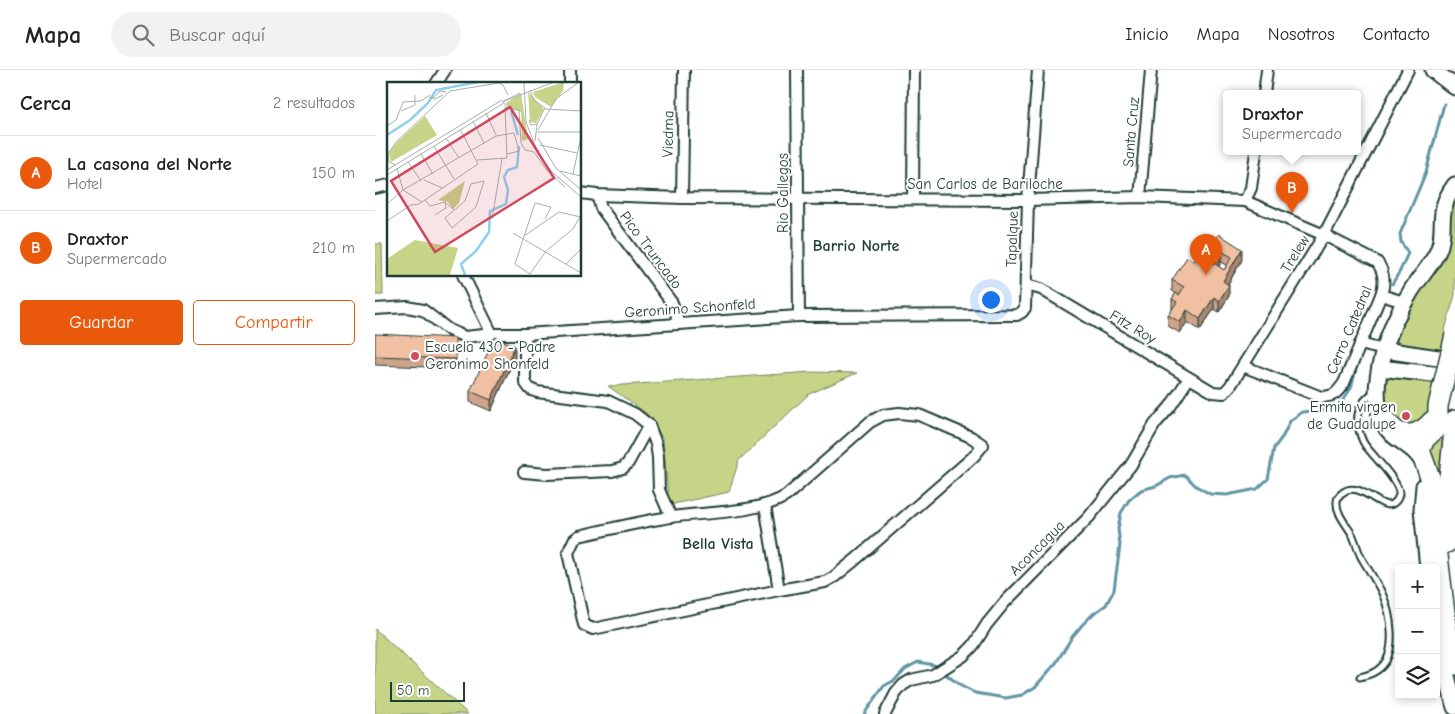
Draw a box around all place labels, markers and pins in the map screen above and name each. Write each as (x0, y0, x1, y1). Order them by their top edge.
pin: B (1276, 172, 1308, 213)
pin: A (1190, 234, 1222, 275)
place label: Escuela 430 - Padre Geronimo Shonfeld (425, 338, 556, 373)
marker: Escuela 430 - Padre Geronimo Shonfeld (409, 350, 421, 362)
place label: Ermita virgen de Guadalupe (1307, 398, 1396, 433)
marker: Ermita virgen de Guadalupe (1400, 410, 1412, 422)

